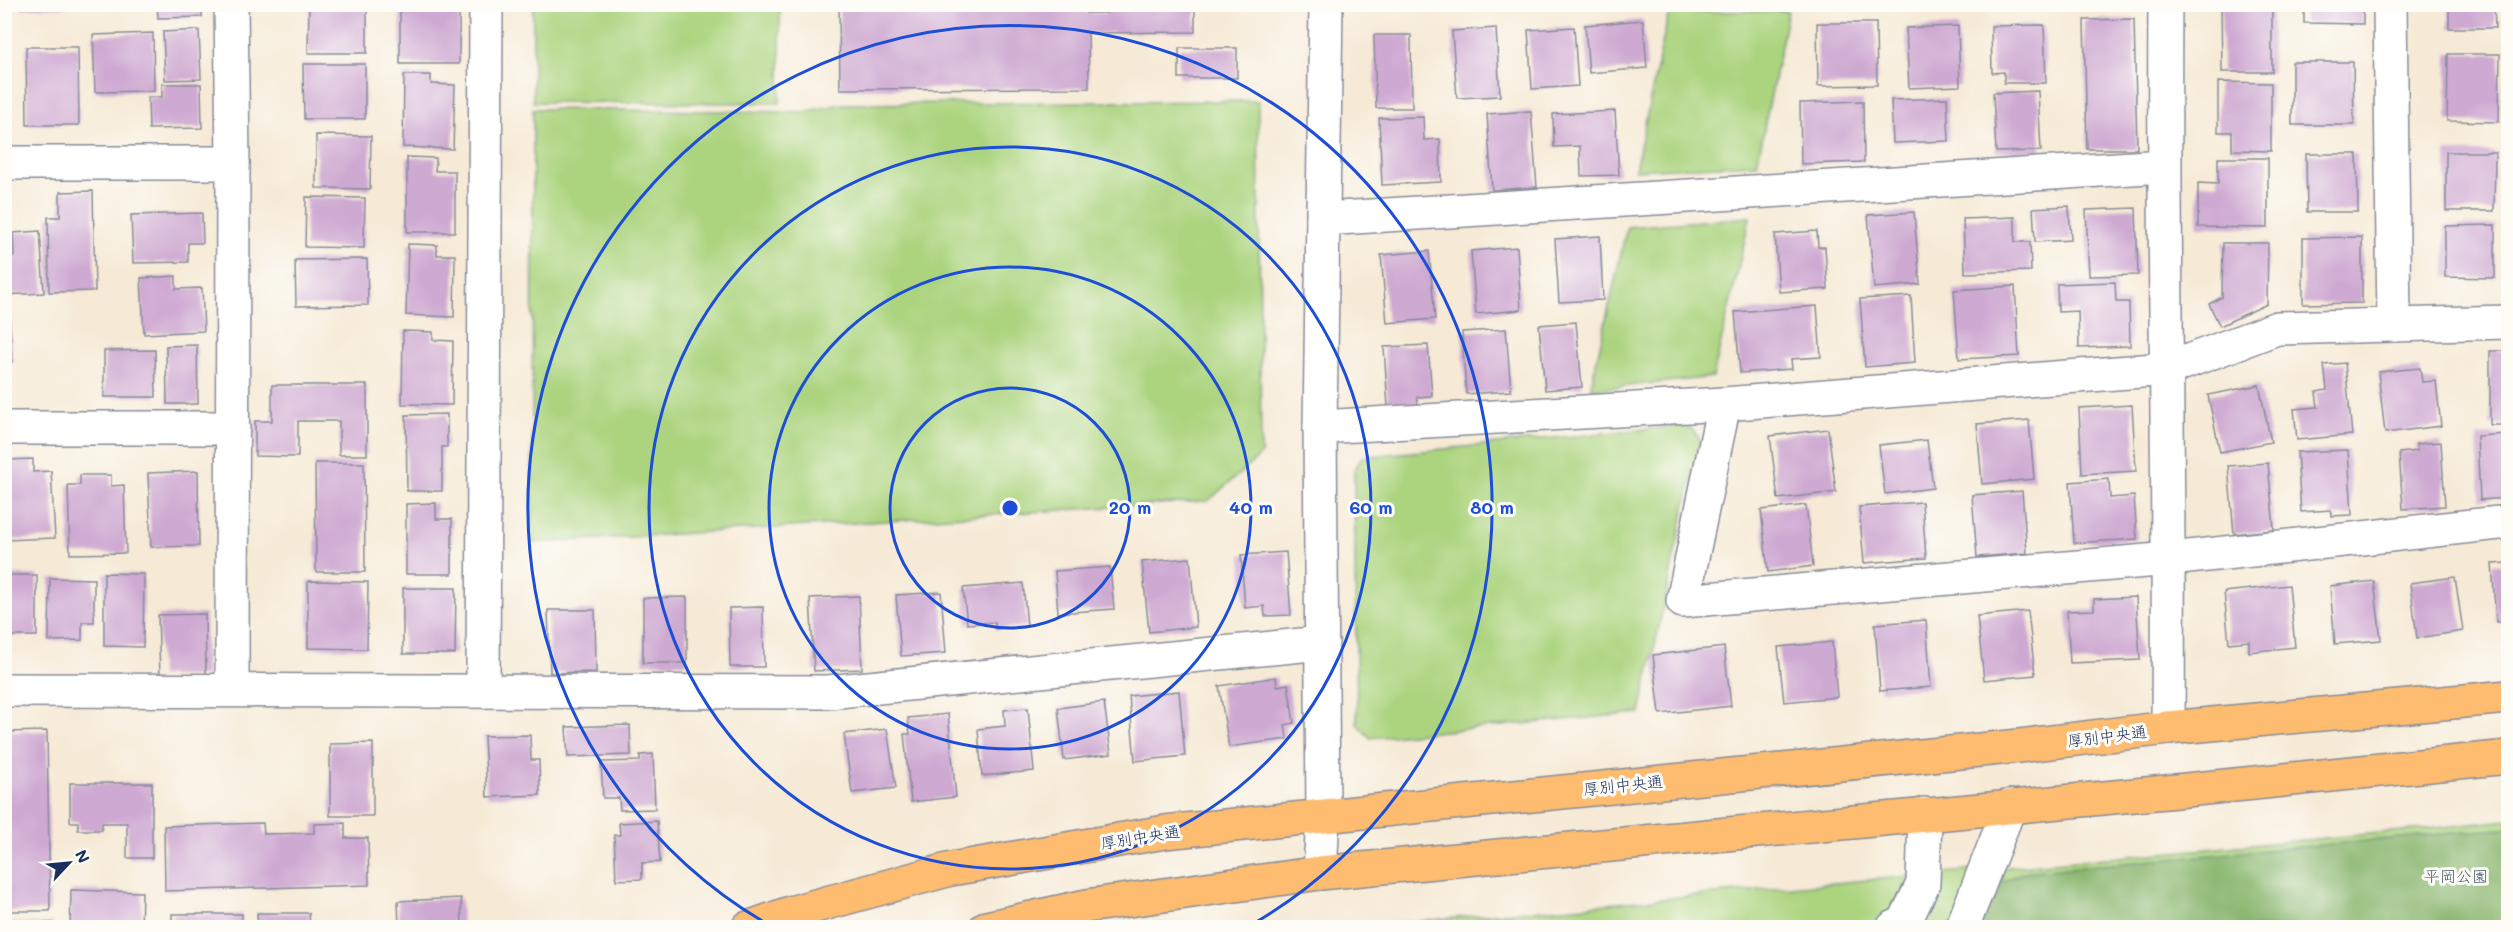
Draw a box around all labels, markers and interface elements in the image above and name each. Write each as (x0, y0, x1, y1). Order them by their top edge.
text: 20 m (1109, 495, 1151, 519)
text: 40 m (1229, 495, 1273, 519)
text: 60 m (1349, 495, 1393, 519)
text: 80 m (1470, 495, 1514, 519)
centre of rings (1000, 498, 1020, 518)
street label: 厚別中央通 (2066, 720, 2148, 751)
street label: 厚別中央通 (1582, 770, 1664, 799)
street label: 厚別中央通 (1099, 820, 1181, 853)
north arrow (39, 833, 99, 893)
text: N (71, 846, 95, 866)
park label: 平岡公園 (2424, 865, 2488, 886)

